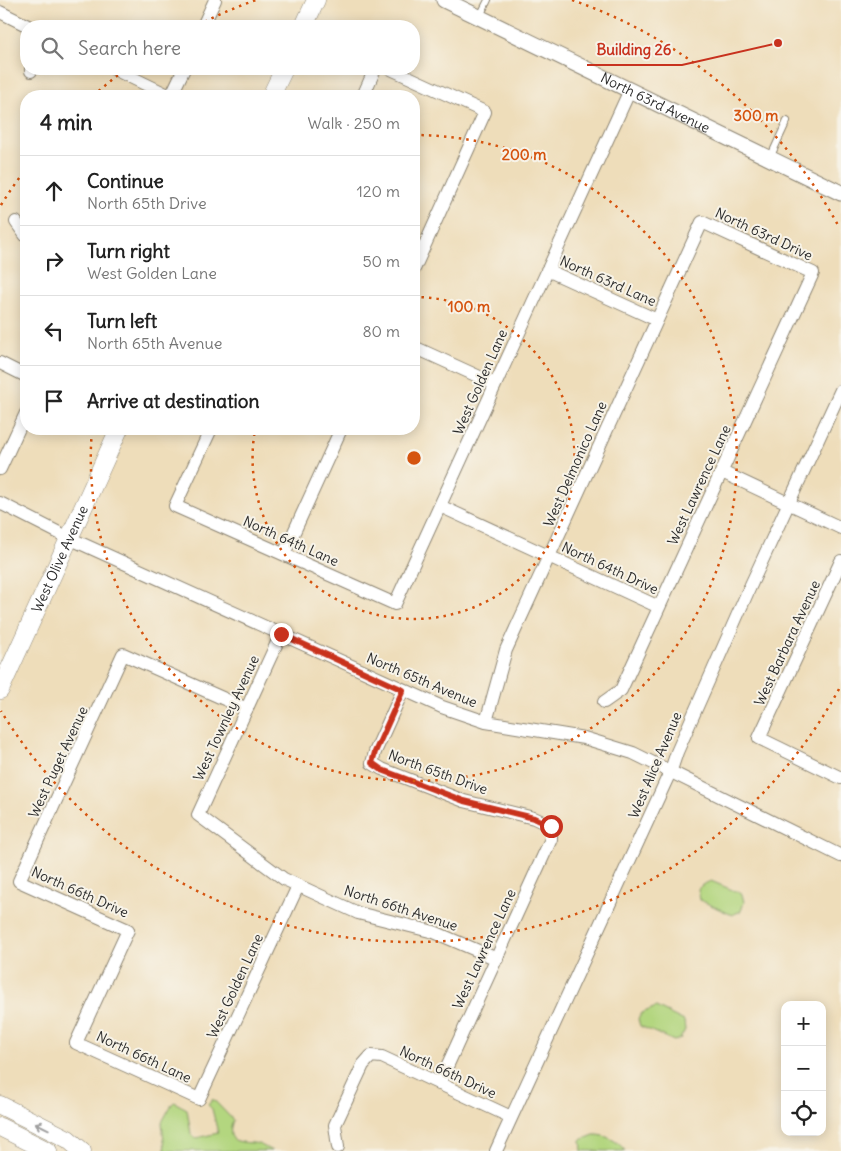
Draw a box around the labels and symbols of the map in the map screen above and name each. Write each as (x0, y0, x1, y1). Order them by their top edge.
callout: Building 26 (587, 35, 682, 65)
text: Building 26 (597, 40, 672, 60)
street label: North 63rd Avenue (598, 69, 713, 137)
text: 300 m (734, 106, 779, 125)
text: 200 m (502, 145, 546, 164)
street label: North 63rd Drive (712, 204, 816, 264)
street label: North 63rd Lane (557, 252, 659, 310)
text: 100 m (448, 297, 490, 316)
street label: West Golden Lane (449, 326, 511, 438)
street label: West Delmonico Lane (539, 398, 611, 530)
street label: West Lawrence Lane (663, 422, 735, 548)
centre of rings (405, 449, 423, 467)
street label: West Olive Avenue (27, 502, 92, 615)
street label: North 64th Lane (240, 512, 342, 570)
street label: North 64th Drive (559, 538, 661, 598)
street label: West Barbara Avenue (750, 577, 824, 709)
route end (270, 623, 293, 646)
street label: North 65th Avenue (364, 649, 480, 711)
street label: West Townley Avenue (189, 652, 263, 784)
street label: West Puget Avenue (24, 703, 92, 821)
street label: West Alice Avenue (624, 709, 686, 821)
street label: North 65th Drive (386, 746, 490, 798)
route start (540, 815, 563, 838)
street label: North 66th Drive (29, 862, 131, 922)
street label: North 66th Avenue (342, 881, 460, 935)
street label: West Lawrence Lane (448, 886, 520, 1012)
street label: West Golden Lane (203, 931, 267, 1041)
street label: North 66th Lane (94, 1027, 194, 1087)
street label: North 66th Drive (397, 1042, 499, 1102)
one-way arrow (35, 1121, 50, 1130)

